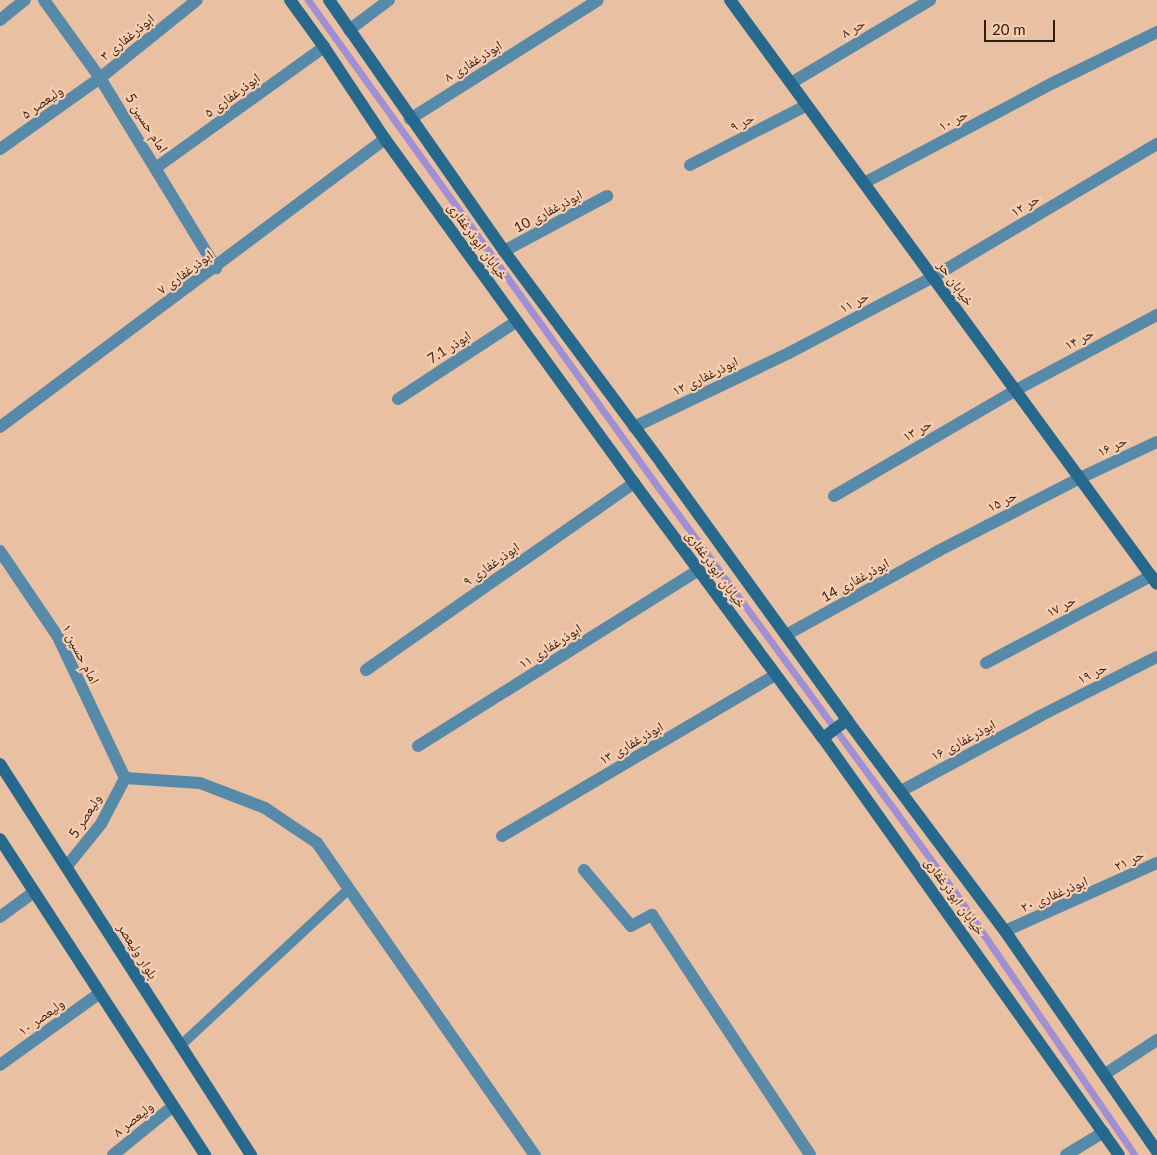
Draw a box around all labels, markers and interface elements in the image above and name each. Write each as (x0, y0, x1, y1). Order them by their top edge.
street label: ابوذرغفاری ۳ (96, 10, 158, 64)
scale bar (987, 10, 1058, 42)
street label: حر ۸ (838, 15, 868, 41)
text: 20 m (992, 20, 1026, 38)
street label: ابوذرغفاری ۸ (441, 37, 505, 85)
street label: ابوذرغفاری ۵ (201, 69, 263, 121)
street label: ولیعصر ۵ (18, 82, 66, 122)
street label: امام حسین 5 (122, 90, 172, 156)
street label: حر ۱۰ (935, 105, 971, 135)
street label: حر ۹ (727, 109, 757, 135)
street label: ابوذرغفاری 10 (511, 186, 585, 236)
street label: حر ۱۲ (1008, 190, 1042, 220)
street label: خیابان ابوذرغفاری (444, 199, 512, 283)
street label: ابوذرغفاری ۷ (154, 246, 216, 298)
street label: خیابان حر (934, 257, 978, 309)
street label: حر ۱۱ (836, 287, 872, 317)
street label: حر ۱۴ (1061, 324, 1097, 354)
street label: ابوذر 7.1 (424, 327, 474, 367)
street label: ابوذرغفاری ۱۲ (669, 353, 741, 399)
street label: حر ۱۳ (899, 415, 935, 445)
street label: حر ۱۶ (1095, 432, 1129, 460)
street label: حر ۱۵ (985, 487, 1019, 515)
street label: خیابان ابوذرغفاری (682, 527, 750, 611)
street label: ابوذرغفاری ۹ (460, 539, 522, 589)
street label: ابوذرغفاری 14 (818, 555, 892, 605)
street label: حر ۱۷ (1043, 591, 1079, 621)
street label: ابوذرغفاری ۱۱ (515, 620, 585, 672)
street label: امام حسین ۱ (59, 621, 103, 687)
street label: حر ۱۹ (1075, 659, 1109, 687)
street label: ابوذرغفاری ۱۶ (928, 716, 998, 764)
street label: ابوذرغفاری ۱۳ (596, 718, 666, 768)
street label: ولیعصر 5 (65, 791, 105, 841)
street label: حر ۲۱ (1112, 846, 1146, 874)
street label: خیابان ابوذرغفاری (921, 854, 989, 938)
street label: ابوذرغفاری ۲۰ (1018, 872, 1090, 916)
street label: بلوار ولیعصر (114, 920, 162, 982)
street label: ولیعصر ۱۰ (15, 995, 67, 1039)
street label: ولیعصر ۸ (110, 1098, 156, 1140)

